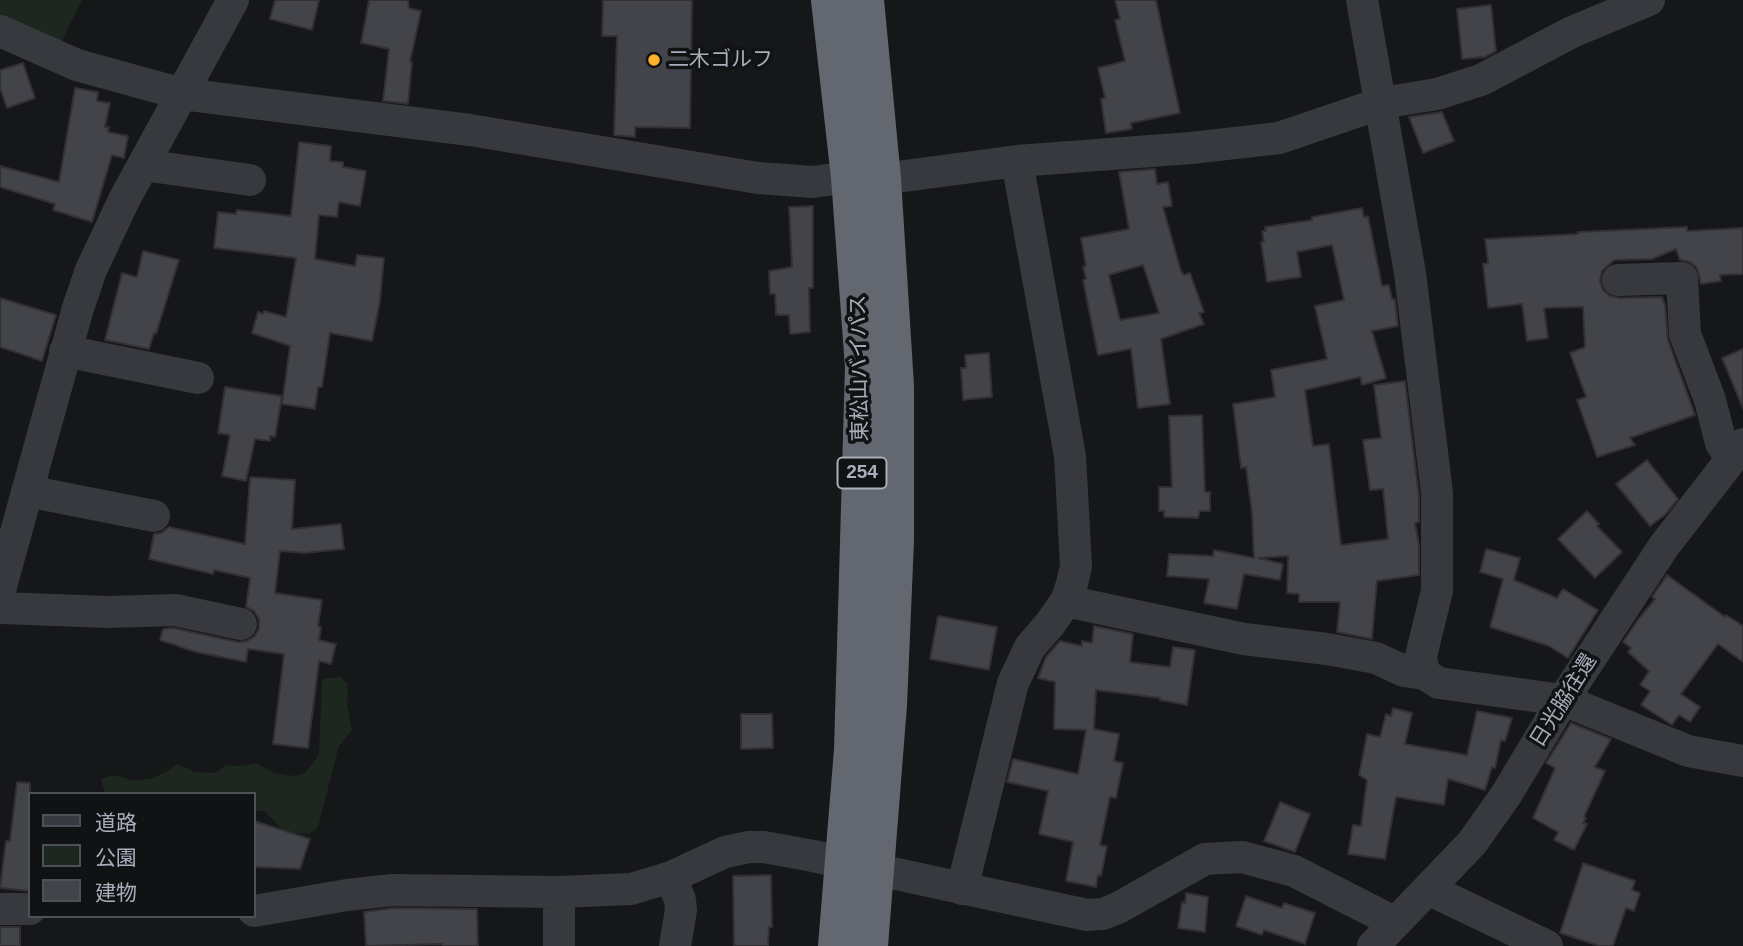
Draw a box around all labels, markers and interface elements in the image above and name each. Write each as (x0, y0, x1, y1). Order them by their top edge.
place label: 二木ゴルフ (668, 47, 773, 73)
marker: 二木ゴルフ (646, 52, 662, 68)
street label: 東松山バイパス (846, 294, 874, 442)
road number: 254 (838, 458, 886, 488)
street label: 日光脇往還 (1525, 650, 1603, 752)
legend (28, 792, 256, 918)
text: 道路 (95, 811, 137, 834)
text: 公園 (95, 846, 137, 869)
text: 建物 (95, 881, 137, 904)

